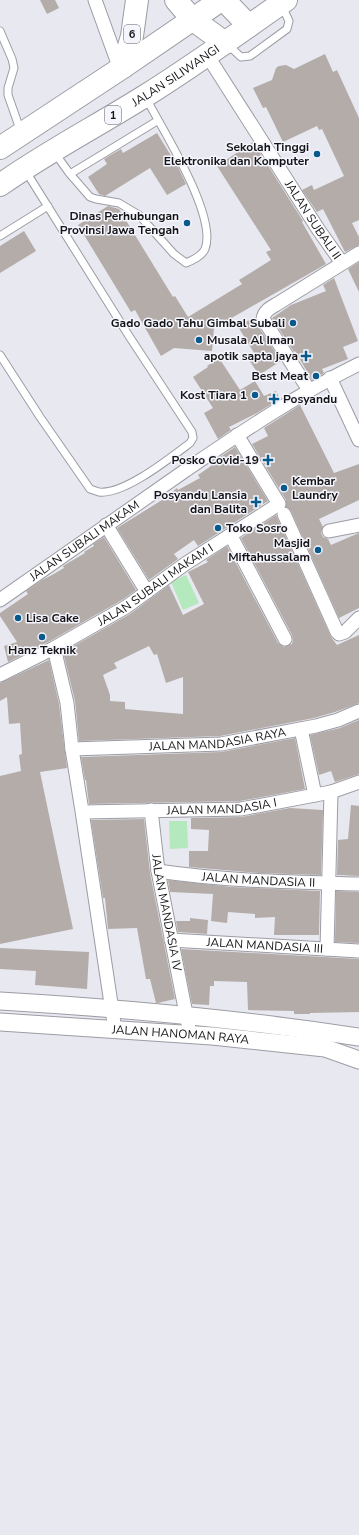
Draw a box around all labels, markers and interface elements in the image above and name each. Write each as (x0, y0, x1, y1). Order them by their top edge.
road number: 6 (124, 25, 140, 43)
street label: JALAN SILIWANGI (128, 41, 223, 111)
road number: 1 (105, 106, 121, 124)
place label: Sekolah Tinggi Elektronika dan Komputer (164, 139, 309, 169)
marker: Sekolah Tinggi Elektronika dan Komputer (312, 149, 322, 159)
street label: JALAN SUBALI II (281, 177, 345, 262)
place label: Dinas Perhubungan Provinsi Jawa Tengah (60, 208, 179, 238)
marker: Dinas Perhubungan Provinsi Jawa Tengah (182, 218, 192, 228)
place label: Gado Gado Tahu Gimbal Subali (111, 315, 285, 331)
marker: Gado Gado Tahu Gimbal Subali (288, 318, 298, 328)
place label: Musala Al Iman (207, 332, 294, 348)
marker: Musala Al Iman (194, 335, 204, 345)
place label: apotik sapta jaya (204, 348, 298, 364)
marker: apotik sapta jaya (301, 351, 311, 361)
place label: Best Meat (252, 368, 308, 384)
marker: Best Meat (311, 371, 321, 381)
place label: Kost Tiara 1 (180, 387, 247, 403)
marker: Kost Tiara 1 (250, 390, 260, 400)
place label: Posyandu (283, 391, 337, 407)
marker: Posyandu (268, 393, 280, 405)
place label: Posko Covid-19 (172, 452, 259, 468)
marker: Posko Covid-19 (262, 454, 274, 466)
place label: Kembar Laundry (292, 473, 339, 503)
marker: Kembar Laundry (279, 483, 289, 493)
place label: Posyandu Lansia dan Balita (154, 487, 247, 517)
marker: Posyandu Lansia dan Balita (250, 496, 262, 508)
street label: JALAN SUBALI MAKAM (25, 497, 142, 585)
place label: Toko Sosro (226, 520, 288, 536)
marker: Toko Sosro (213, 523, 223, 533)
place label: Masjid Miftahussalam (228, 535, 310, 565)
street label: JALAN SUBALI MAKAM I (94, 540, 216, 630)
marker: Masjid Miftahussalam (313, 545, 323, 555)
place label: Lisa Cake (26, 610, 79, 626)
marker: Lisa Cake (13, 613, 23, 623)
marker: Hanz Teknik (37, 632, 47, 642)
place label: Hanz Teknik (8, 642, 76, 658)
street label: JALAN MANDASIA RAYA (148, 724, 288, 754)
street label: JALAN MANDASIA I (166, 794, 278, 818)
street label: JALAN MANDASIA IV (148, 852, 186, 973)
street label: JALAN MANDASIA II (200, 868, 315, 891)
street label: JALAN MANDASIA III (205, 934, 323, 957)
street label: JALAN HANOMAN RAYA (110, 1021, 250, 1048)

